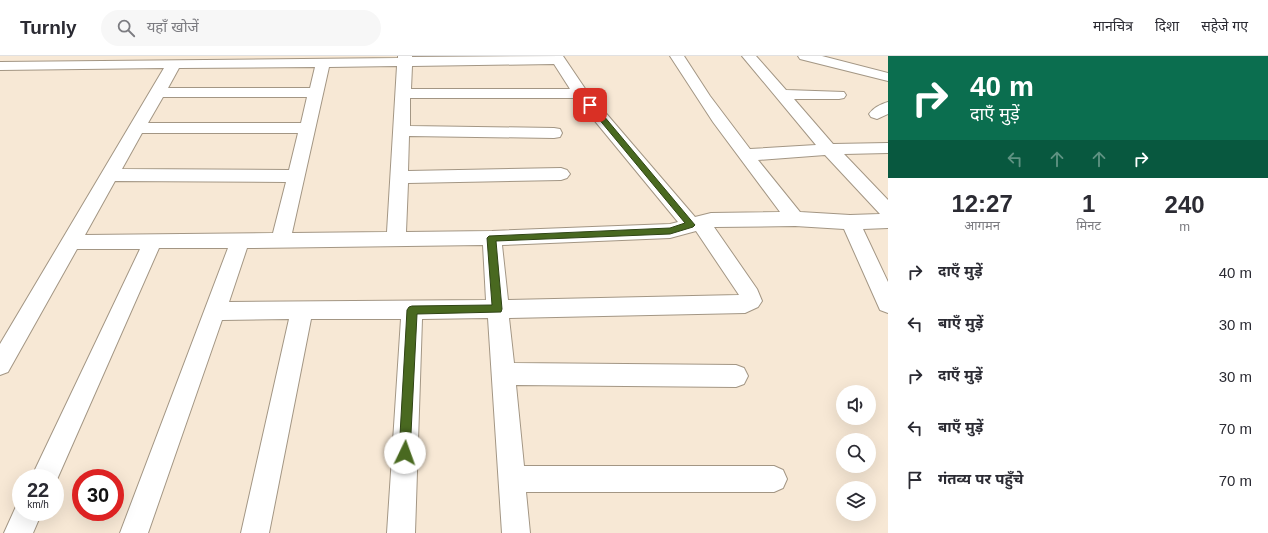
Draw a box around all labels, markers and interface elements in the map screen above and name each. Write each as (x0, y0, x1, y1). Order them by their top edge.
search box (101, 10, 381, 46)
text: Turnly (20, 17, 77, 38)
icon: search (115, 17, 137, 39)
text: यहाँ खोजें (147, 18, 199, 35)
text: मानचित्र (1093, 18, 1133, 34)
text: दिशा (1155, 18, 1179, 34)
text: सहेजे गए (1201, 18, 1248, 34)
text: 40 m (970, 71, 1034, 102)
icon: right (904, 72, 956, 124)
pin (573, 88, 607, 122)
icon: arrive (579, 94, 601, 116)
text: दाएँ मुड़ें (970, 104, 1020, 124)
icon: left (1004, 148, 1026, 170)
icon: ahead (1046, 148, 1068, 170)
icon: ahead (1088, 148, 1110, 170)
icon: right (1130, 148, 1152, 170)
text: 12:27 (951, 190, 1013, 217)
text: 1 (1082, 190, 1095, 217)
text: 240 (1165, 191, 1205, 218)
text: आगमन (964, 218, 1000, 233)
text: मिनट (1076, 218, 1101, 233)
text: m (1179, 219, 1190, 234)
icon: right (904, 261, 926, 283)
text: दाएँ मुड़ें (938, 262, 982, 279)
text: 40 m (1219, 264, 1252, 281)
icon: left (904, 313, 926, 335)
text: बाएँ मुड़ें (938, 314, 983, 331)
text: 30 m (1219, 316, 1252, 333)
icon: right (904, 365, 926, 387)
text: दाएँ मुड़ें (938, 366, 982, 383)
text: 30 m (1219, 368, 1252, 385)
map controls (836, 385, 876, 521)
button: sound (836, 385, 876, 425)
icon: left (904, 417, 926, 439)
text: बाएँ मुड़ें (938, 418, 983, 435)
text: 70 m (1219, 420, 1252, 437)
position arrow (384, 432, 426, 474)
button: search (836, 433, 876, 473)
speed limit sign: 30 (72, 469, 124, 521)
icon: arrive (904, 469, 926, 491)
text: गंतव्य पर पहुँचे (938, 470, 1023, 487)
text: 70 m (1219, 472, 1252, 489)
text: 22 (27, 479, 49, 501)
button: layers (836, 481, 876, 521)
text: km/h (27, 499, 49, 510)

